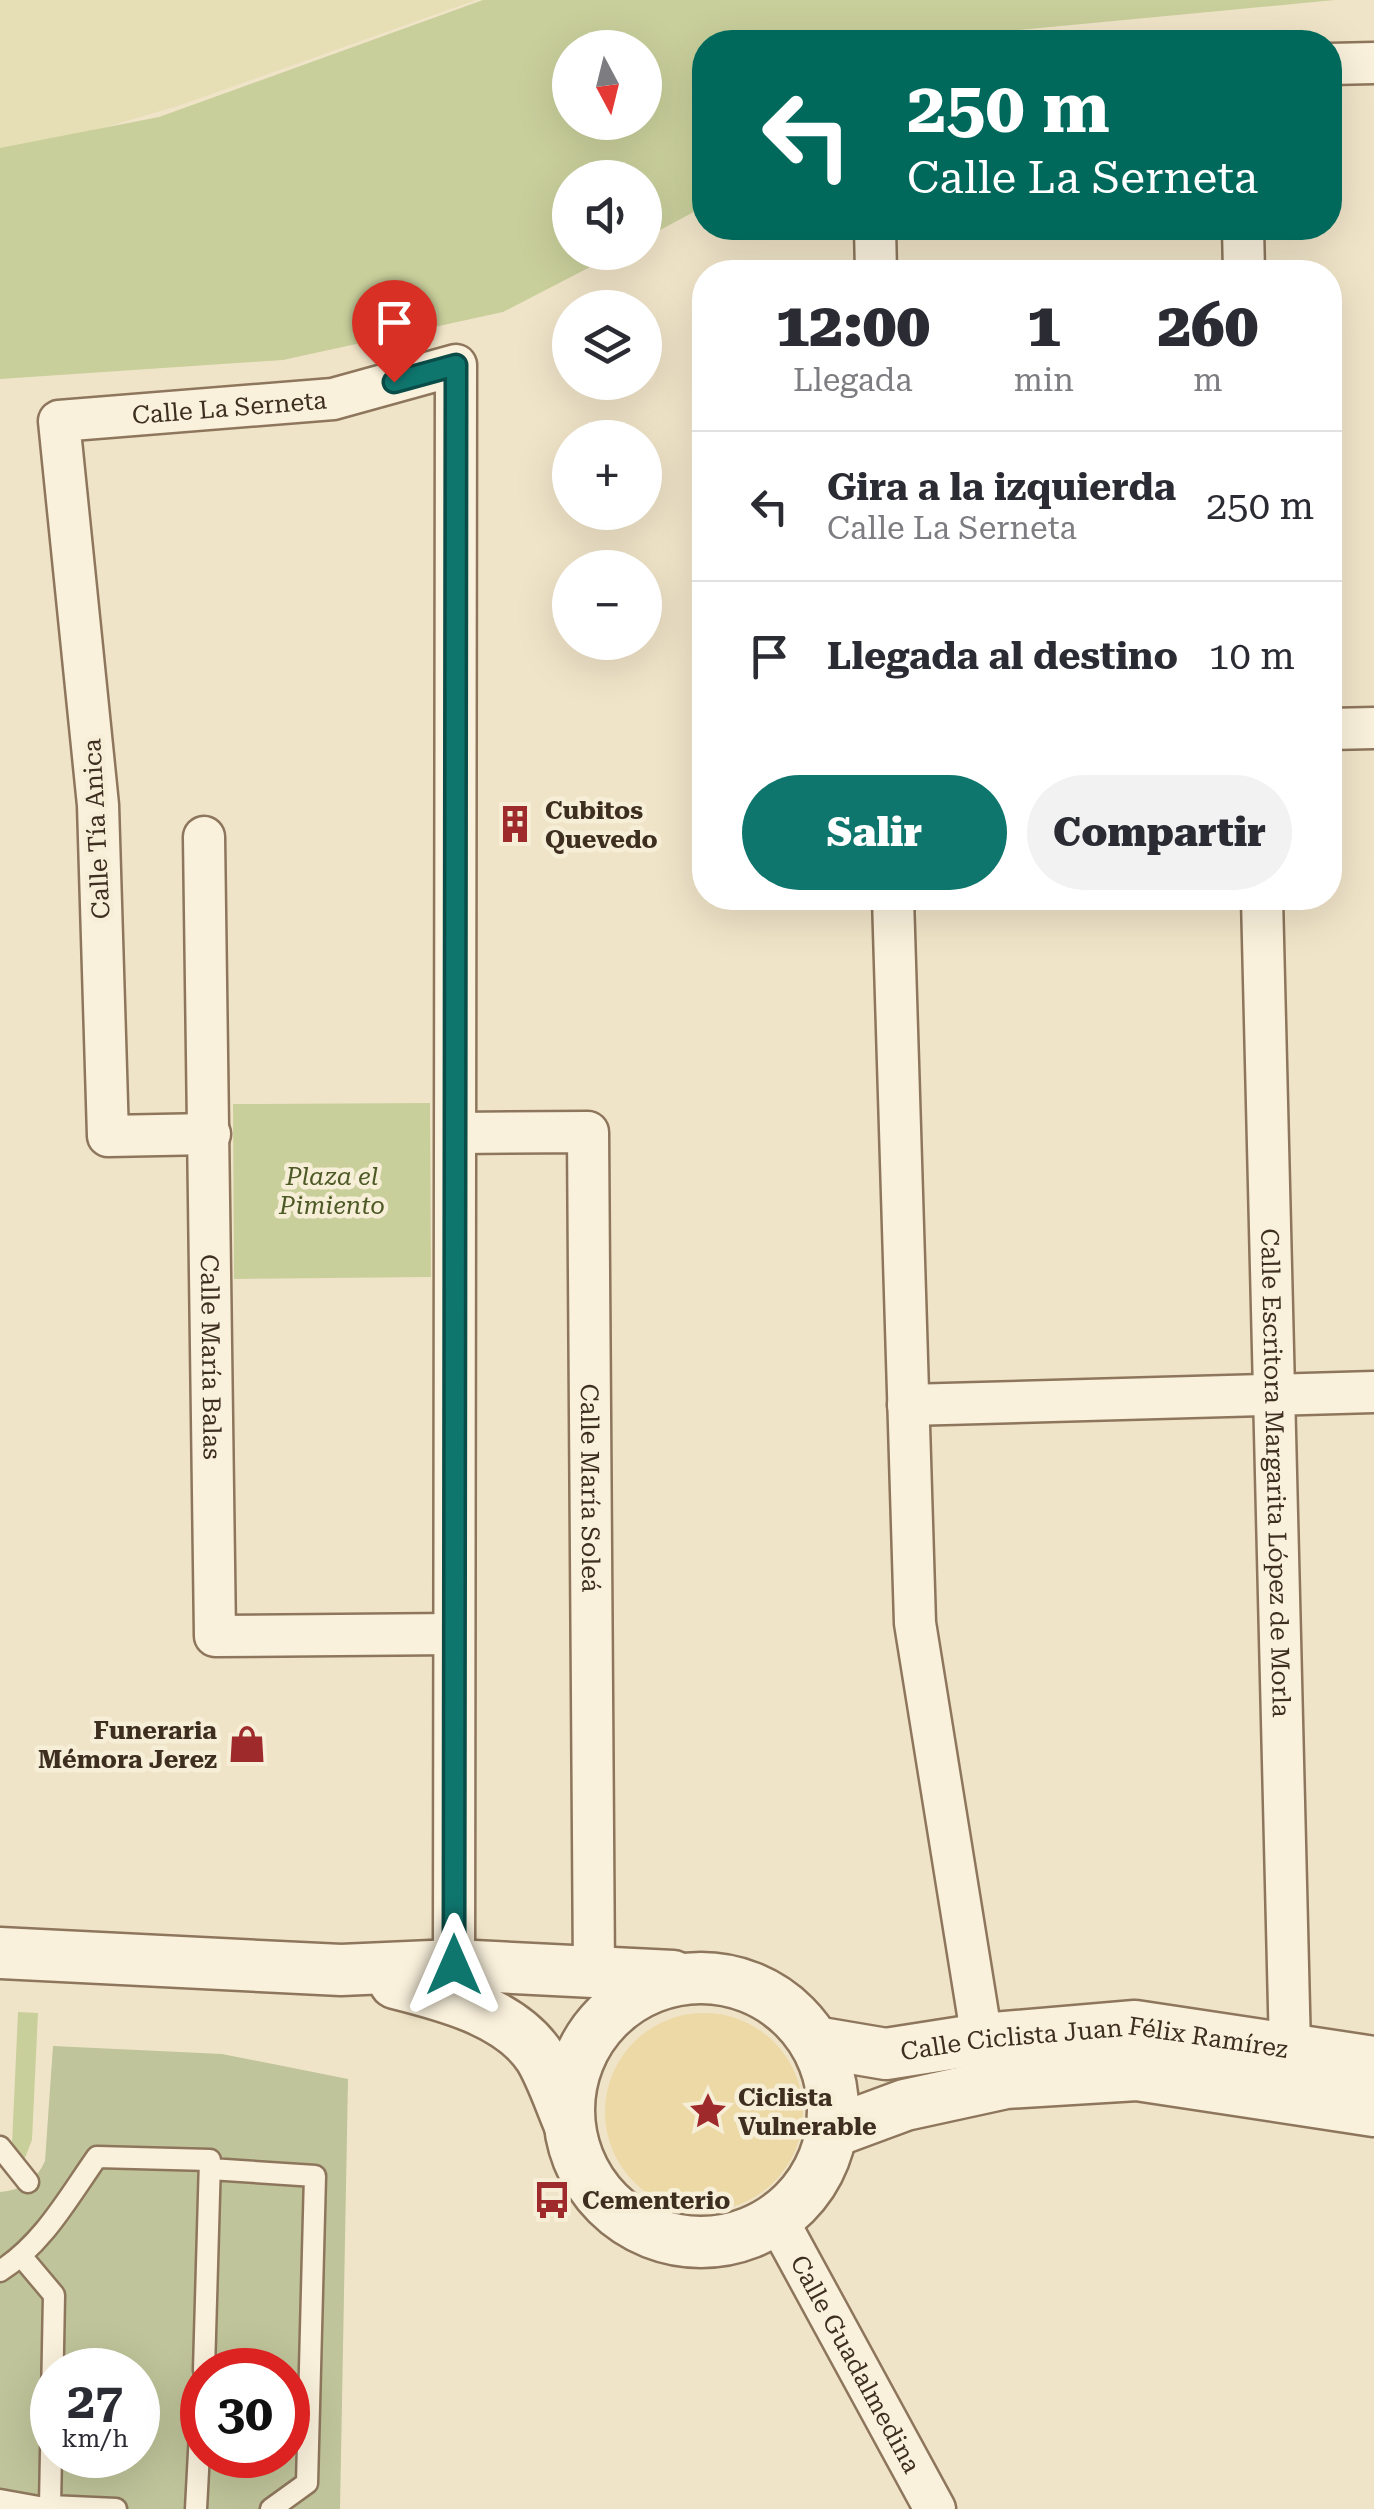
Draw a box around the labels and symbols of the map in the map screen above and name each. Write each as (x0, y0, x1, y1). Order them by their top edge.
north arrow (552, 30, 662, 140)
pin (352, 280, 437, 383)
street label: Calle La Serneta (131, 386, 328, 430)
street label: Calle Tía Anica (77, 738, 116, 920)
place label: Cubitos Quevedo (545, 796, 658, 854)
building icon: Cubitos Quevedo (494, 803, 536, 845)
park label: Plaza el Pimiento (278, 1162, 385, 1220)
street label: Calle Escritora Margarita López de Morla (1255, 1228, 1296, 1718)
street label: Calle María Balas (195, 1254, 227, 1460)
street label: Calle María Soleá (575, 1384, 605, 1593)
place label: Funeraria Mémora Jerez (38, 1716, 217, 1774)
shop icon: Funeraria Mémora Jerez (226, 1723, 268, 1765)
position arrow (402, 1913, 506, 2017)
street label: Calle Ciclista Juan Félix Ramírez (899, 2011, 1290, 2067)
place label: Ciclista Vulnerable (738, 2083, 877, 2141)
place icon: Ciclista Vulnerable (687, 2090, 729, 2132)
bus stop icon: Cementerio (531, 2179, 573, 2221)
place label: Cementerio (582, 2186, 730, 2215)
street label: Calle Guadalmedina (784, 2250, 927, 2478)
speed limit sign: 30 (180, 2348, 310, 2478)

